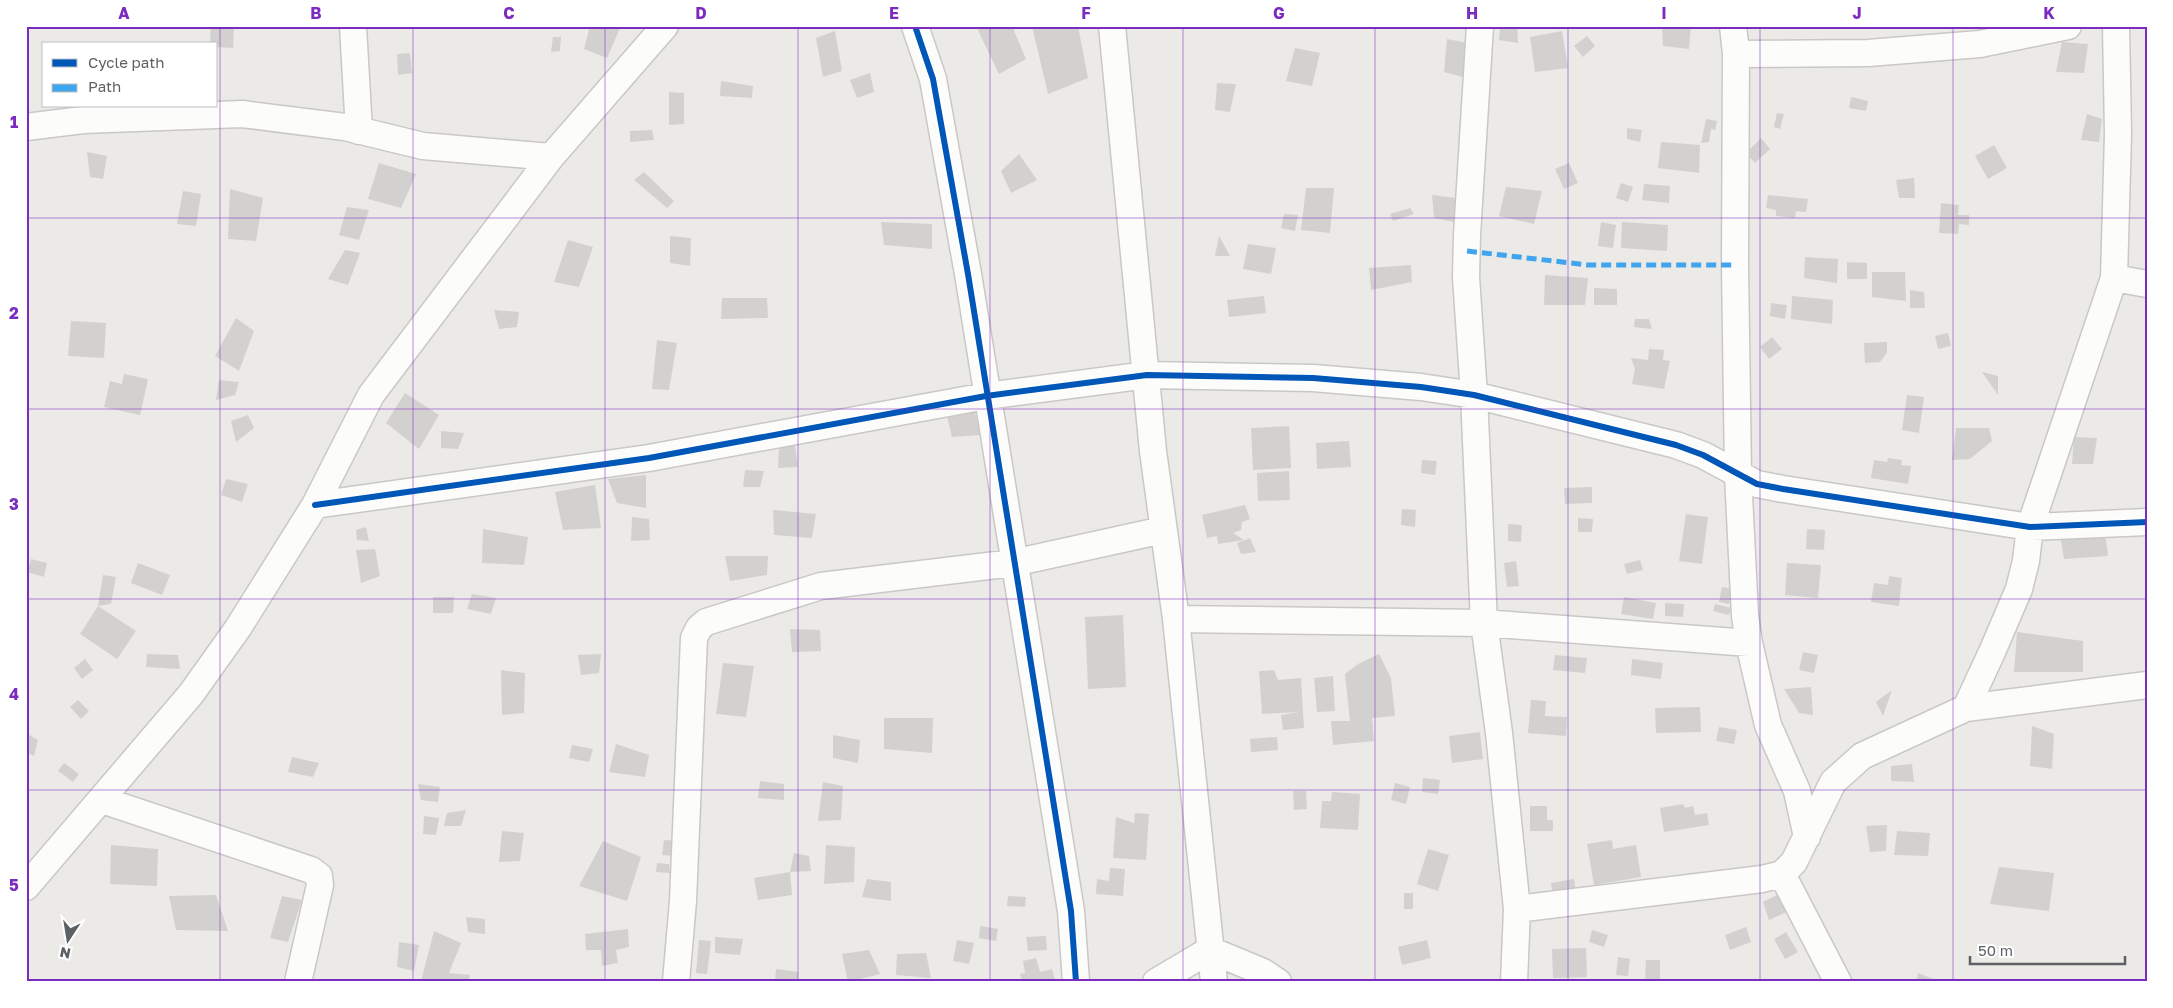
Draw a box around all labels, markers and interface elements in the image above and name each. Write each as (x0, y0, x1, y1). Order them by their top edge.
text: A (118, 3, 130, 23)
text: B (310, 3, 322, 23)
text: C (503, 3, 515, 23)
text: D (695, 3, 707, 23)
text: E (889, 3, 899, 23)
text: F (1081, 3, 1091, 23)
text: G (1273, 3, 1285, 23)
text: H (1466, 3, 1478, 23)
text: I (1661, 3, 1667, 23)
text: J (1852, 3, 1862, 23)
text: K (2043, 3, 2055, 23)
legend (42, 42, 218, 108)
text: Cycle path (88, 53, 164, 71)
text: Path (88, 77, 121, 95)
text: 1 (10, 112, 18, 132)
text: 2 (9, 303, 19, 323)
text: 3 (9, 494, 19, 514)
text: 4 (9, 684, 19, 704)
text: 5 (9, 875, 19, 895)
north arrow (42, 916, 92, 966)
scale bar (1970, 933, 2126, 965)
text: 50 m (1978, 941, 2013, 959)
text: N (58, 944, 72, 963)

